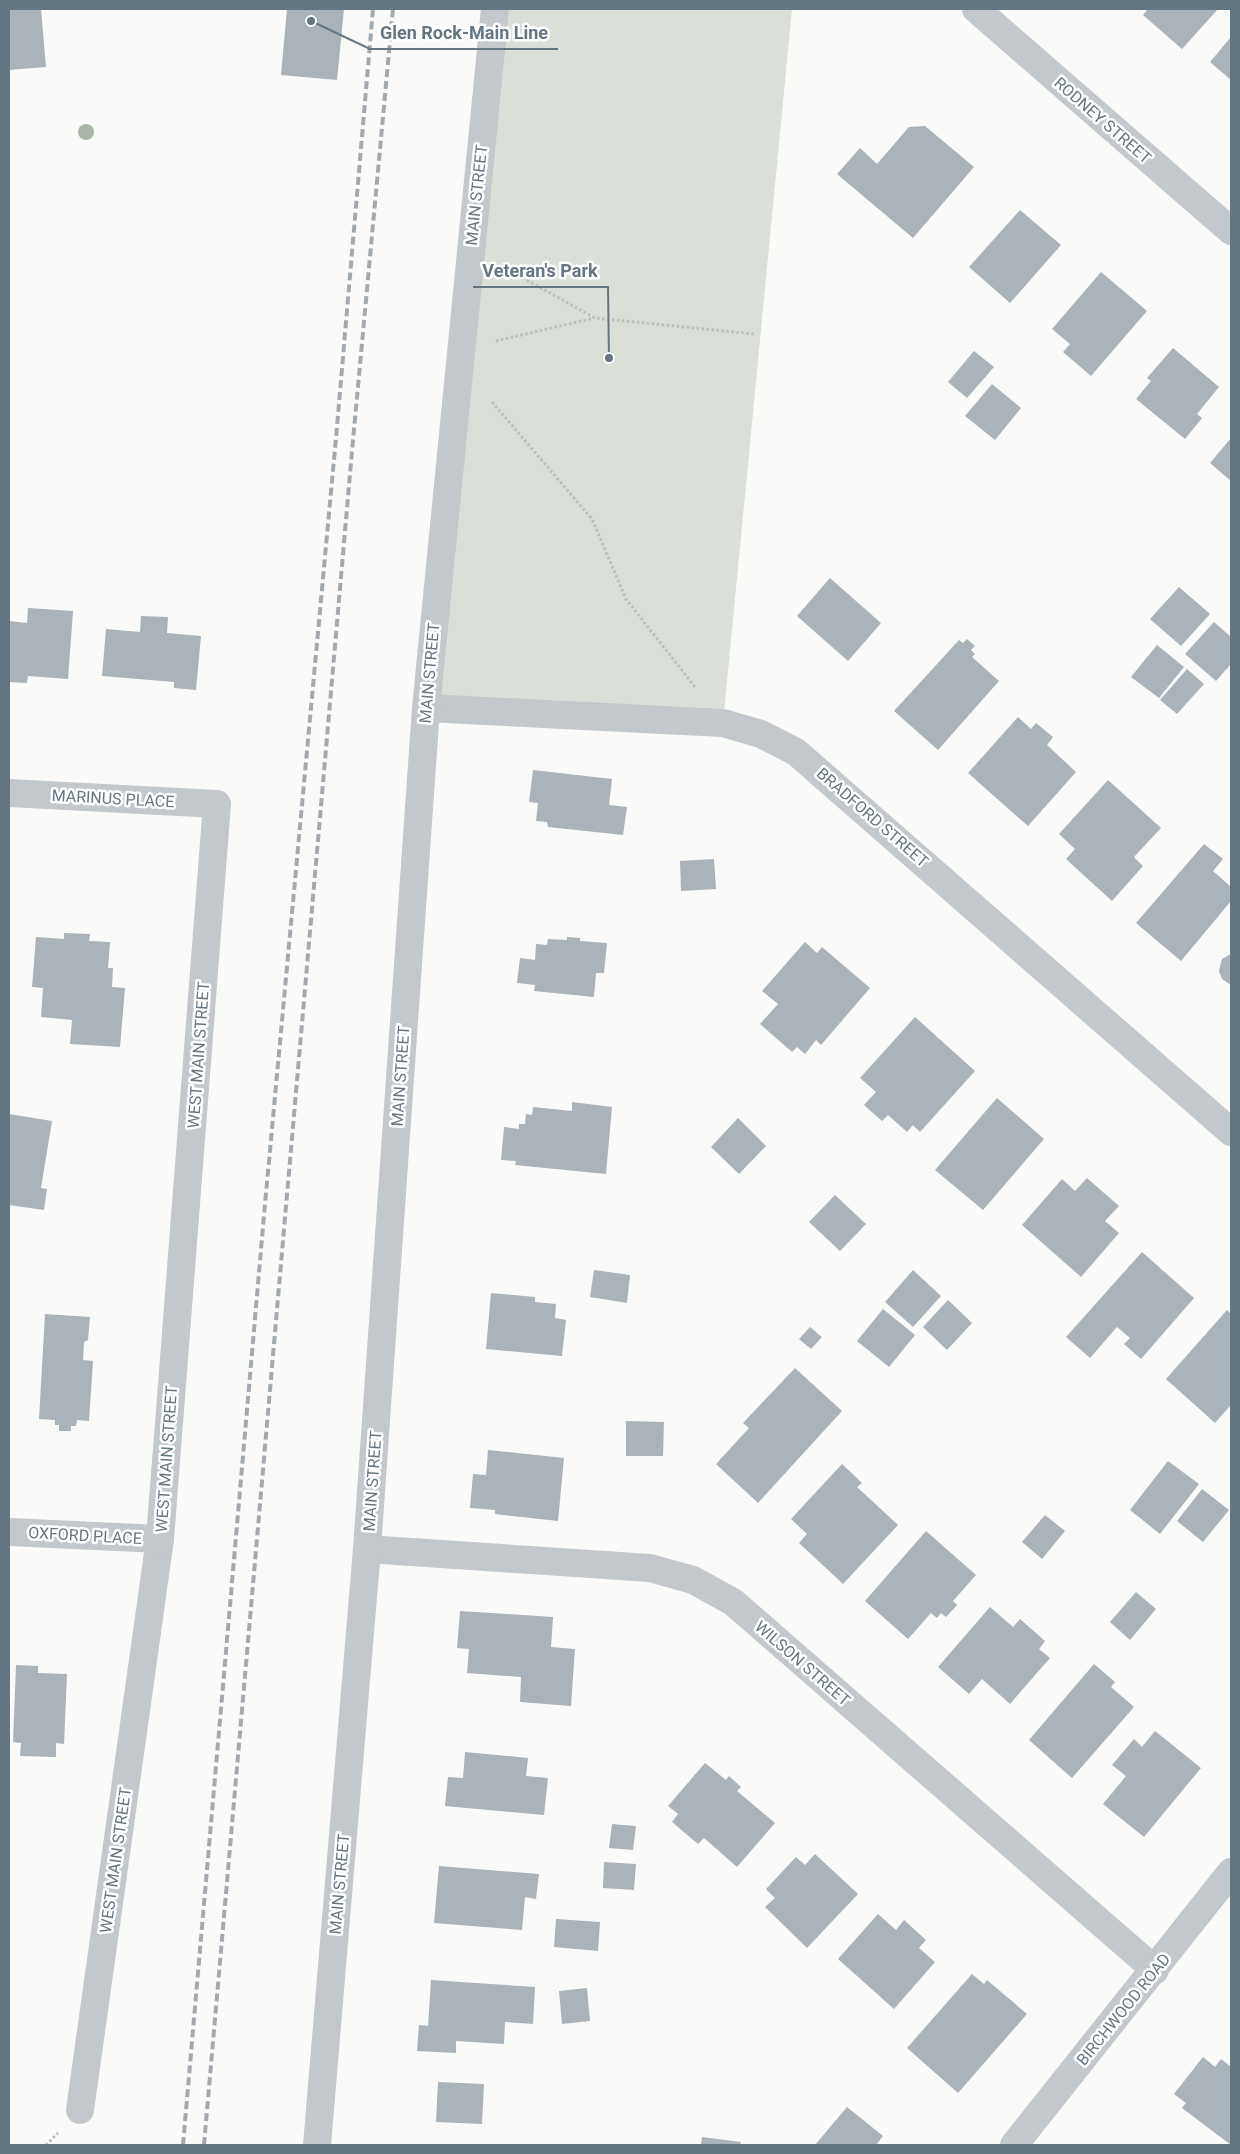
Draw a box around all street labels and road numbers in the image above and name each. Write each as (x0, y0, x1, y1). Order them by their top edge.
street label: RODNEY STREET (1050, 73, 1155, 168)
street label: MAIN STREET (462, 143, 491, 246)
street label: MAIN STREET (416, 621, 443, 724)
street label: BRADFORD STREET (813, 764, 933, 871)
street label: MARINUS PLACE (51, 786, 175, 811)
street label: WEST MAIN STREET (184, 981, 213, 1129)
street label: MAIN STREET (387, 1025, 414, 1127)
street label: WEST MAIN STREET (152, 1385, 181, 1533)
street label: MAIN STREET (359, 1430, 386, 1532)
street label: OXFORD PLACE (28, 1523, 142, 1548)
street label: WILSON STREET (751, 1617, 854, 1710)
street label: WEST MAIN STREET (96, 1785, 135, 1934)
street label: MAIN STREET (326, 1832, 353, 1935)
street label: BIRCHWOOD ROAD (1072, 1950, 1174, 2069)

